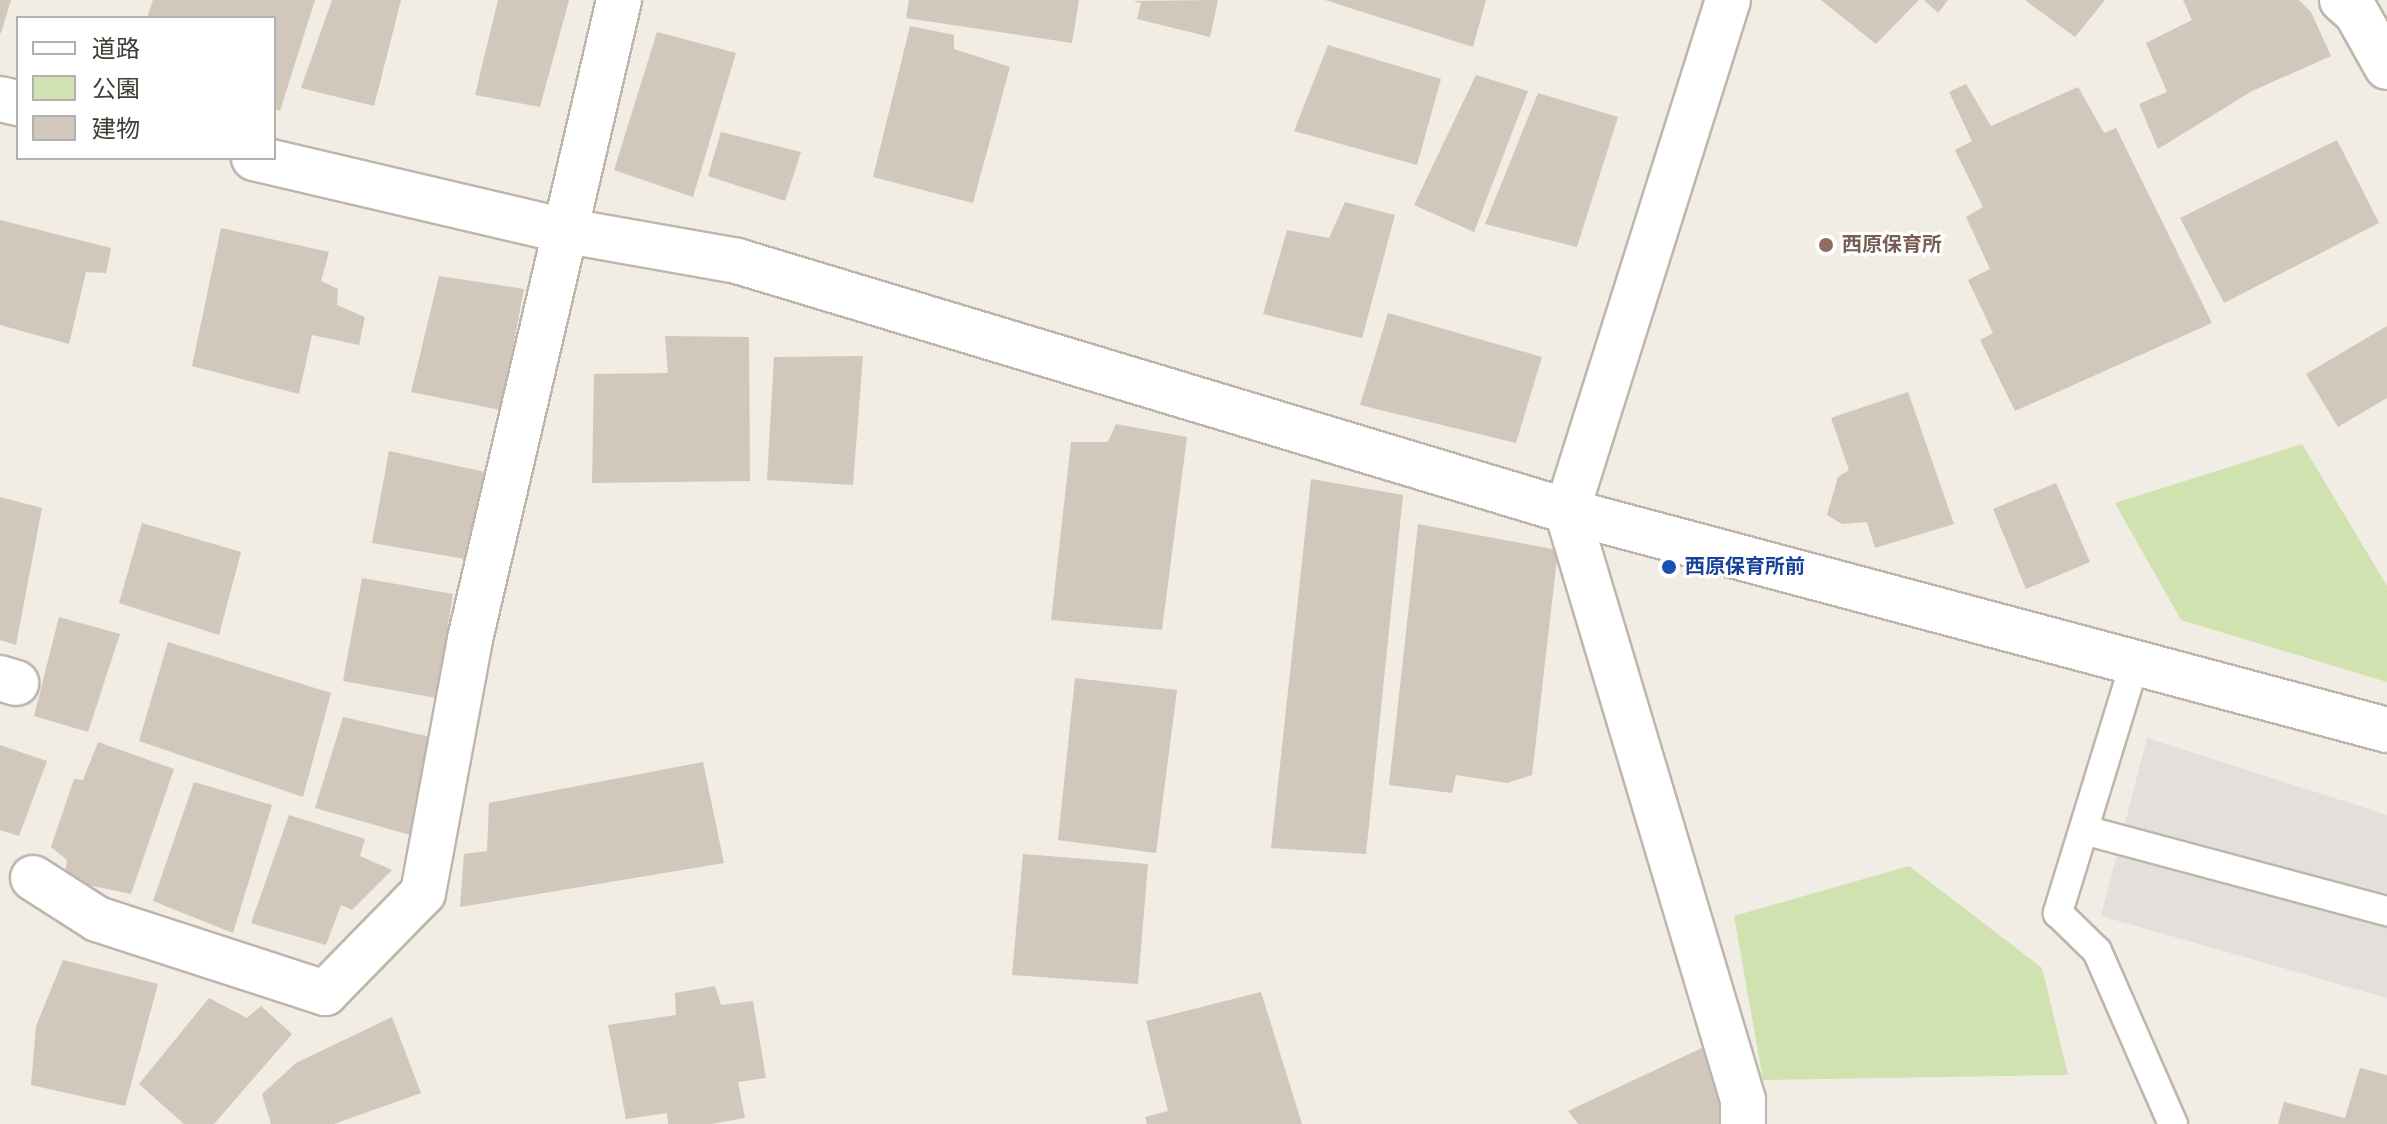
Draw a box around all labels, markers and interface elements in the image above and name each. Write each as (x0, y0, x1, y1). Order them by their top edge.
legend (16, 16, 276, 160)
text: 道路 (92, 32, 140, 67)
text: 公園 (92, 72, 140, 107)
text: 建物 (92, 112, 140, 147)
place label: 西原保育所 (1842, 233, 1942, 257)
marker: 西原保育所 (1817, 236, 1835, 254)
place label: 西原保育所前 (1685, 555, 1805, 579)
marker: 西原保育所前 (1660, 558, 1678, 576)

